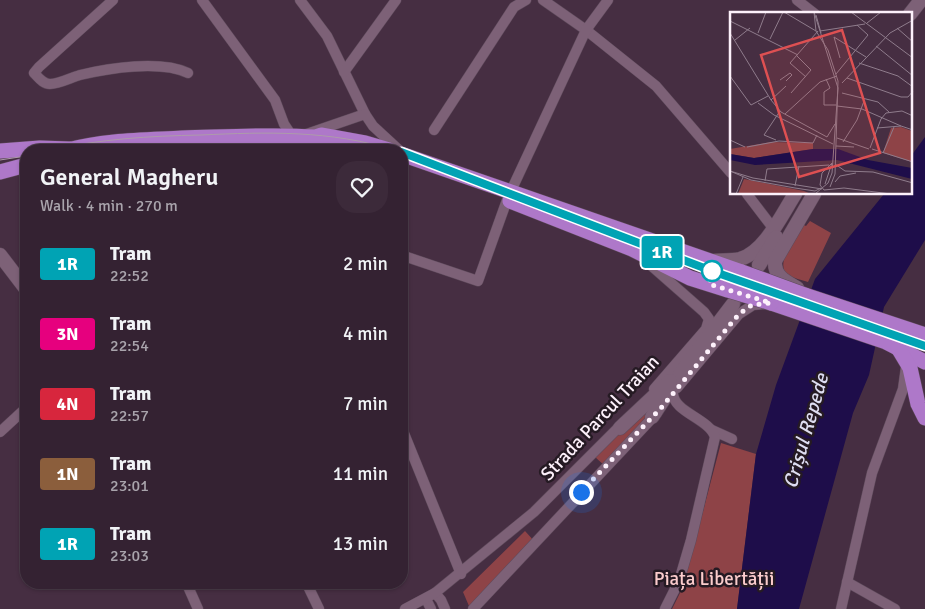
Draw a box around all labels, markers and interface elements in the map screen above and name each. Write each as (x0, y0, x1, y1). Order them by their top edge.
inset map (730, 12, 912, 195)
button: heart (336, 161, 388, 213)
text: General Magheru (40, 162, 218, 192)
text: Walk · 4 min · 270 m (40, 196, 178, 216)
line badge: 1R (640, 236, 684, 268)
text: 1R (652, 241, 672, 263)
text: Tram (110, 242, 151, 266)
text: 2 min (343, 252, 388, 276)
text: 1R (57, 253, 78, 275)
unlabelled marker (701, 260, 723, 282)
text: 22:52 (110, 266, 149, 286)
text: Tram (110, 312, 151, 336)
text: 4 min (343, 322, 388, 346)
text: 3N (56, 323, 79, 345)
text: 22:54 (110, 336, 149, 356)
street label: Strada Parcul Traian (536, 350, 664, 486)
water label: Crișul Repede (778, 370, 835, 491)
text: Tram (110, 382, 151, 406)
text: 7 min (343, 392, 388, 416)
text: 4N (56, 393, 79, 415)
text: 22:57 (110, 406, 149, 426)
text: Tram (110, 452, 151, 476)
text: 11 min (333, 462, 388, 486)
text: 1N (56, 463, 79, 485)
text: 23:01 (110, 476, 149, 496)
your location (569, 480, 594, 505)
text: Tram (110, 522, 151, 546)
text: 13 min (333, 532, 388, 556)
text: 1R (57, 533, 78, 555)
text: 23:03 (110, 546, 149, 566)
park label: Piața Libertății (654, 567, 774, 591)

